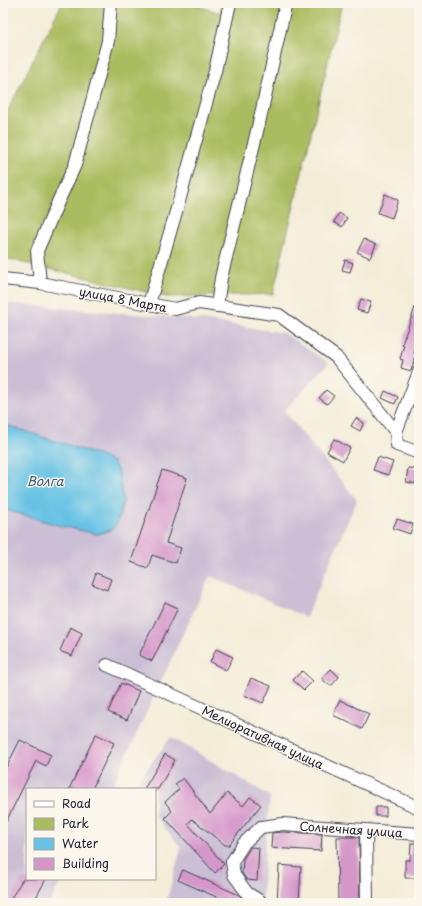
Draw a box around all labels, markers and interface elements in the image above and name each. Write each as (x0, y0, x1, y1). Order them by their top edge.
street label: улица 8 Марта (78, 282, 169, 316)
water label: Волга (26, 471, 64, 490)
street label: Мелиоративная улица (199, 701, 327, 773)
legend (26, 788, 156, 880)
text: Road (62, 794, 91, 812)
text: Park (62, 814, 89, 832)
street label: Солнечная улица (299, 816, 404, 842)
text: Water (62, 834, 99, 852)
text: Building (62, 854, 109, 872)

